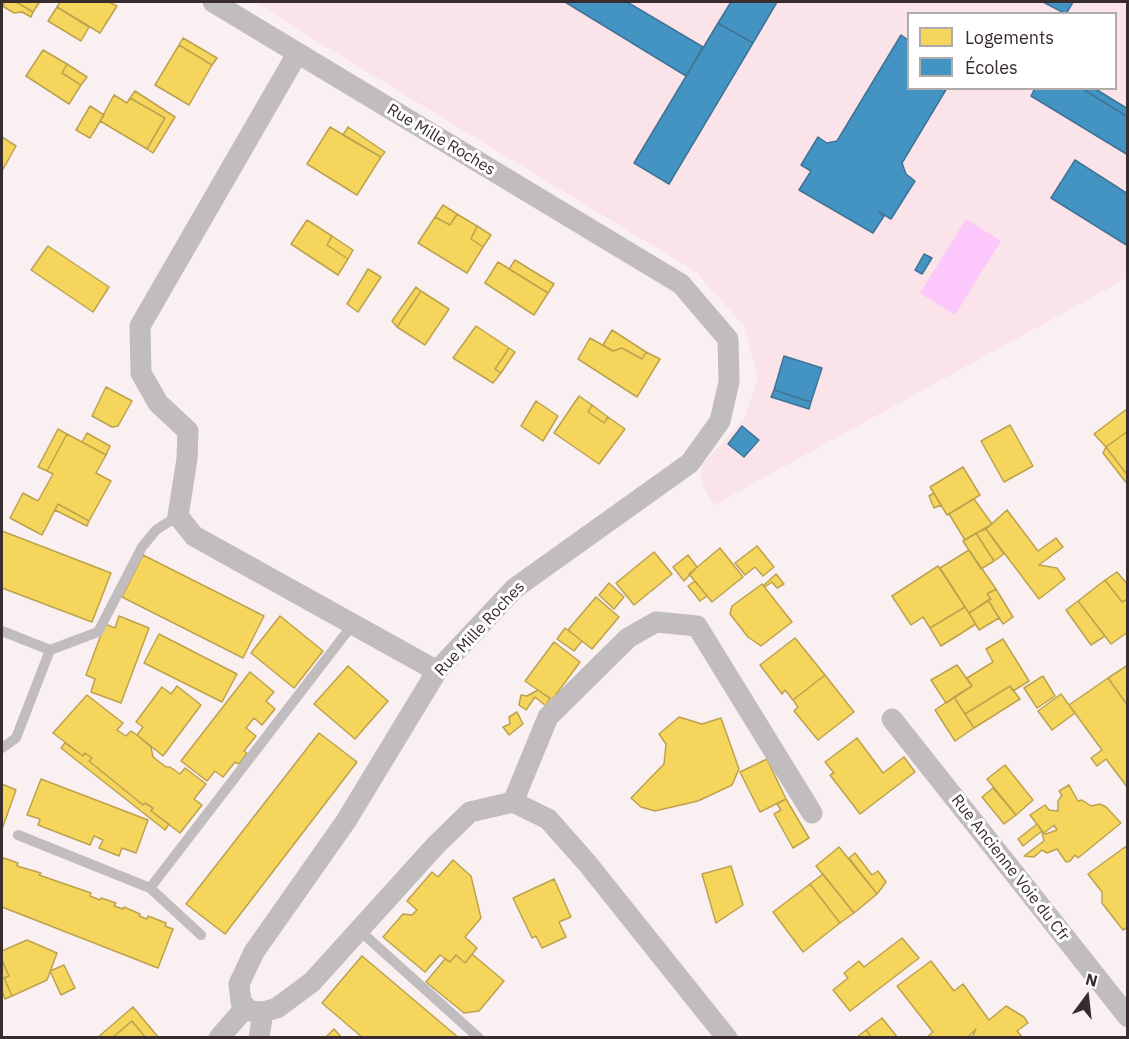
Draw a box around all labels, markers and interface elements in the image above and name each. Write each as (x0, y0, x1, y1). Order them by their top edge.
legend (907, 12, 1117, 90)
text: Logements (965, 26, 1054, 49)
text: Écoles (965, 56, 1018, 79)
street label: Rue Mille Roches (383, 100, 499, 180)
street label: Rue Mille Roches (431, 578, 529, 680)
street label: Rue Ancienne Voie du Cfr (947, 791, 1073, 945)
north arrow (1057, 967, 1117, 1027)
text: N (1083, 968, 1100, 991)

